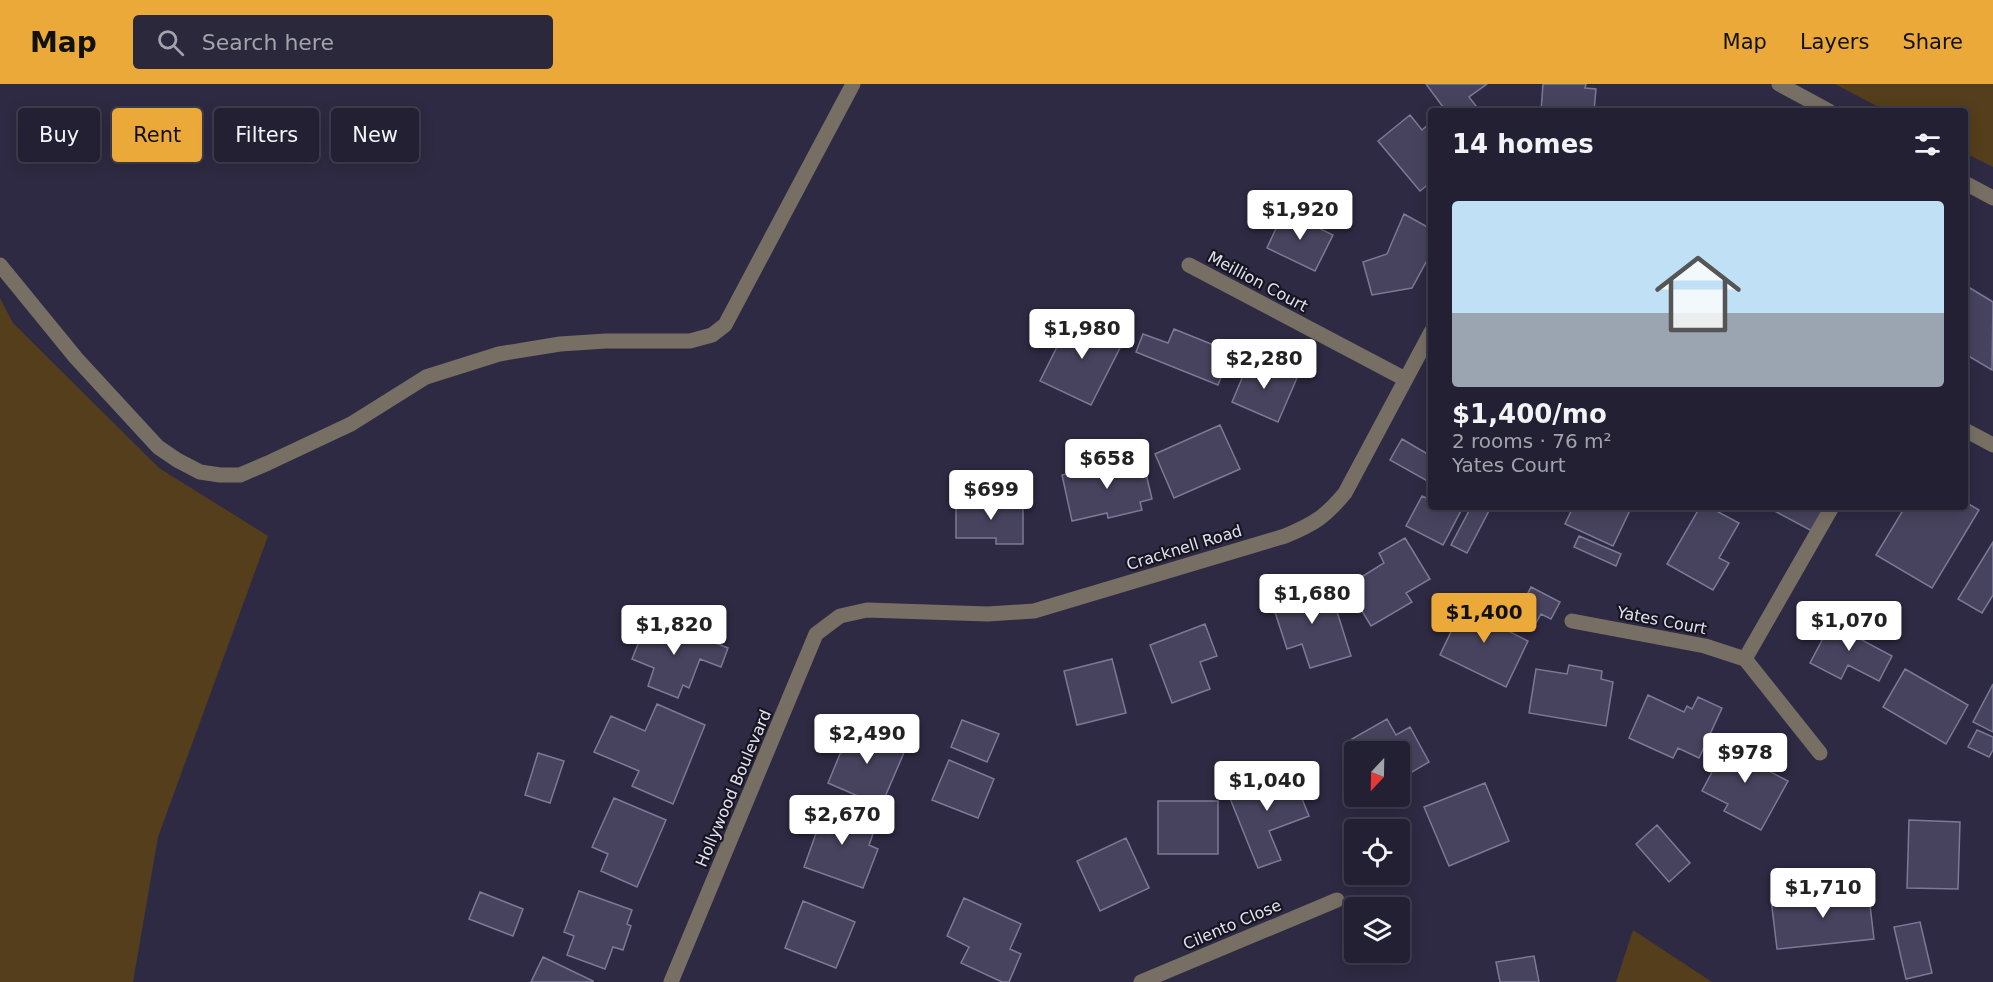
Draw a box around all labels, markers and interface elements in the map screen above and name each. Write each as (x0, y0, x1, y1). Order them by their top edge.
search box (133, 15, 553, 69)
text: Map (30, 26, 97, 59)
icon: search (154, 26, 187, 59)
text: Search here (202, 30, 334, 55)
text: Map (1723, 30, 1767, 54)
text: Layers (1800, 30, 1869, 54)
text: Share (1902, 30, 1963, 54)
chip: Buy (18, 108, 100, 162)
chip: Rent (112, 108, 202, 162)
chip: Filters (214, 108, 319, 162)
chip: New (331, 108, 419, 162)
icon: filters (1911, 128, 1944, 161)
text: 14 homes (1452, 129, 1594, 159)
pin: $1,920 (1251, 190, 1349, 241)
text: $1,920 (1261, 197, 1339, 221)
icon: home (1644, 240, 1752, 348)
street label: Meillion Court (1205, 247, 1311, 316)
pin: $1,980 (1033, 309, 1131, 360)
text: $1,980 (1043, 316, 1121, 340)
pin: $2,280 (1215, 339, 1313, 390)
text: $2,280 (1225, 346, 1303, 370)
text: $1,400/mo (1452, 399, 1607, 429)
text: 2 rooms · 76 m² (1452, 429, 1612, 453)
pin: $658 (1071, 439, 1143, 490)
text: $658 (1079, 446, 1135, 470)
text: Yates Court (1452, 453, 1566, 477)
pin: $699 (955, 470, 1027, 521)
text: $699 (963, 477, 1019, 501)
street label: Cracknell Road (1124, 521, 1244, 574)
pin: $1,680 (1263, 574, 1361, 625)
text: $1,680 (1273, 581, 1351, 605)
pin: $1,400 (1435, 593, 1533, 644)
text: $1,400 (1445, 600, 1523, 624)
pin: $1,070 (1800, 601, 1898, 652)
street label: Yates Court (1615, 602, 1708, 638)
pin: $1,820 (625, 605, 723, 656)
text: $1,070 (1810, 608, 1888, 632)
text: $1,820 (635, 612, 713, 636)
street label: Hollywood Boulevard (692, 707, 775, 870)
pin: $2,490 (818, 714, 916, 765)
text: $2,490 (828, 721, 906, 745)
pin: $978 (1709, 733, 1781, 784)
text: $978 (1717, 740, 1773, 764)
north arrow (1344, 741, 1410, 807)
map controls (1344, 741, 1410, 963)
pin: $1,040 (1218, 761, 1316, 812)
text: $1,040 (1228, 768, 1306, 792)
pin: $2,670 (793, 795, 891, 846)
text: $2,670 (803, 802, 881, 826)
button: locate (1344, 819, 1410, 885)
pin: $1,710 (1774, 868, 1872, 919)
text: $1,710 (1784, 875, 1862, 899)
street label: Cilento Close (1180, 895, 1284, 954)
button: layers (1344, 897, 1410, 963)

